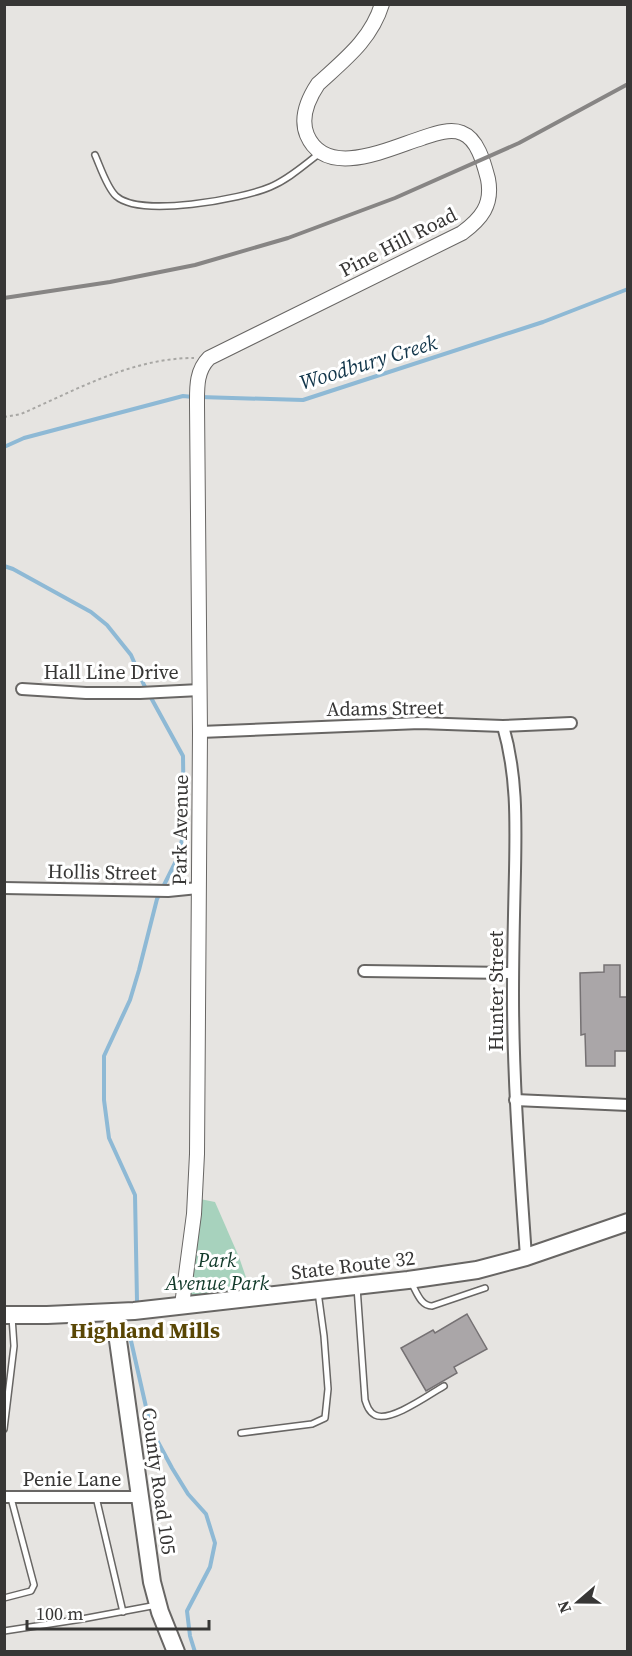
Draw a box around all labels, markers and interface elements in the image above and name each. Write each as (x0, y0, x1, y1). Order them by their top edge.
street label: Pine Hill Road (334, 200, 462, 284)
water label: Woodbury Creek (296, 327, 440, 397)
street label: Hall Line Drive (43, 658, 179, 686)
street label: Adams Street (326, 693, 444, 723)
street label: Park Avenue (165, 774, 195, 886)
street label: Hollis Street (47, 857, 157, 887)
street label: Hunter Street (482, 930, 510, 1051)
street label: State Route 32 (289, 1244, 417, 1286)
park label: Park Avenue Park (164, 1246, 269, 1297)
district label: Highland Mills (70, 1315, 220, 1345)
street label: County Road 105 (135, 1406, 183, 1556)
street label: Penie Lane (23, 1465, 121, 1493)
north arrow (548, 1572, 608, 1632)
scale bar (27, 1593, 208, 1631)
text: N (551, 1598, 576, 1616)
text: 100 m (36, 1601, 83, 1626)

